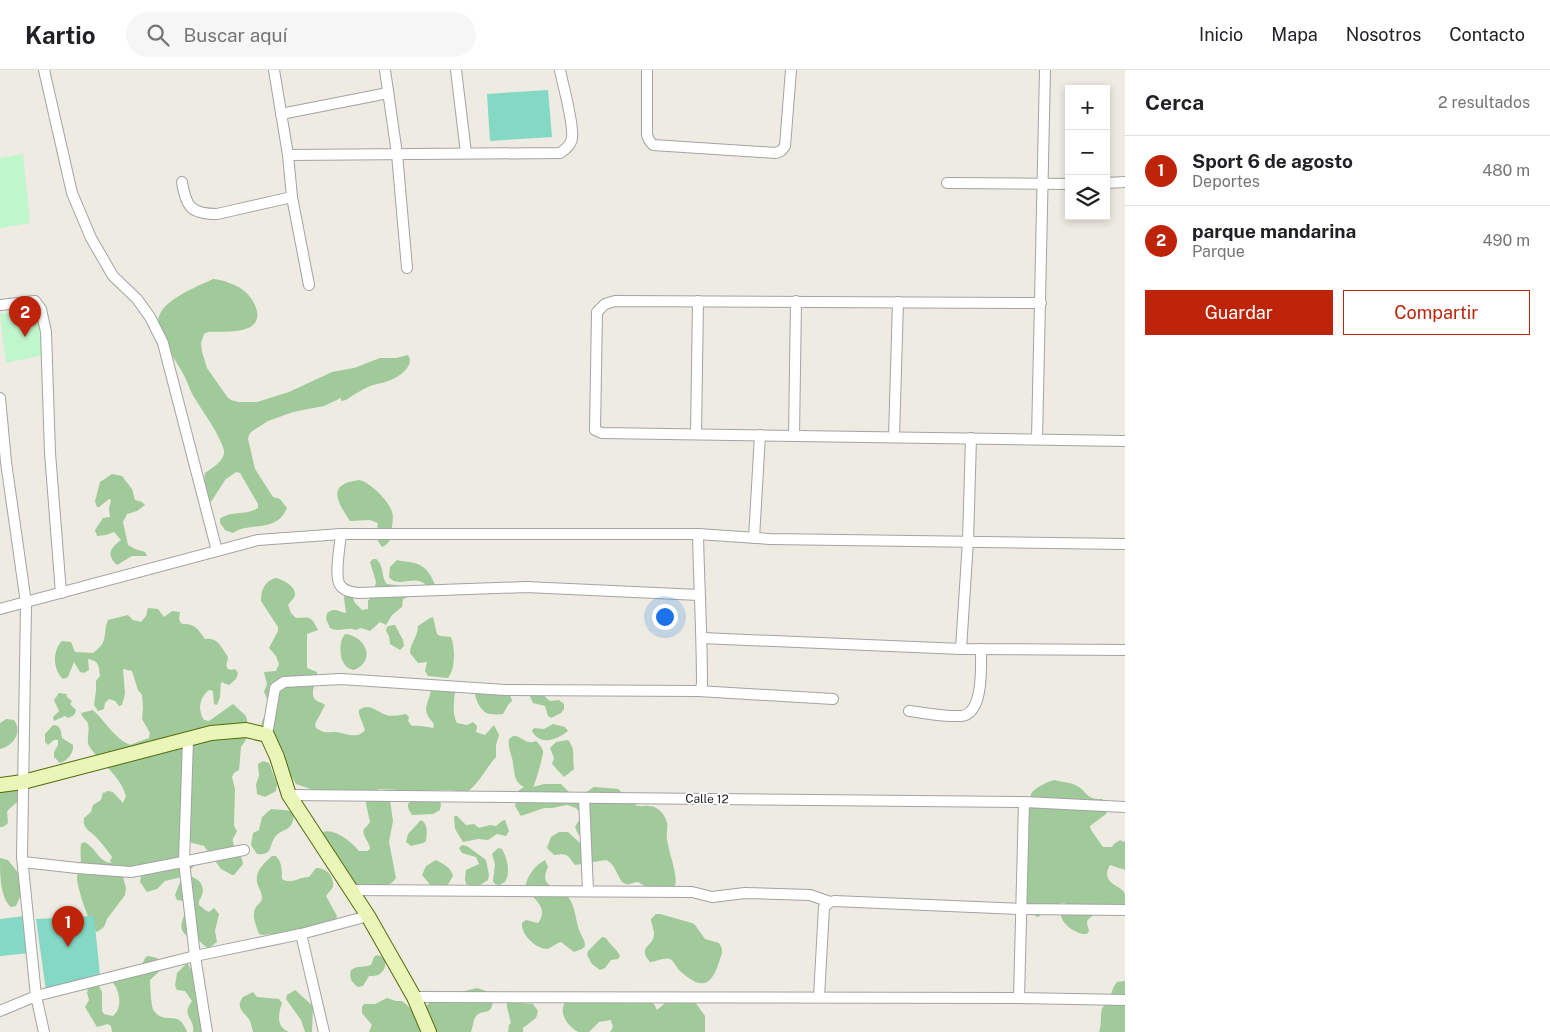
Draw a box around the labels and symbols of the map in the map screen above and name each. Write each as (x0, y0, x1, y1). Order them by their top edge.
pin: 2 (9, 296, 41, 337)
your location (652, 604, 678, 630)
street label: Calle 12 (685, 792, 729, 806)
pin: 1 (52, 906, 84, 947)

